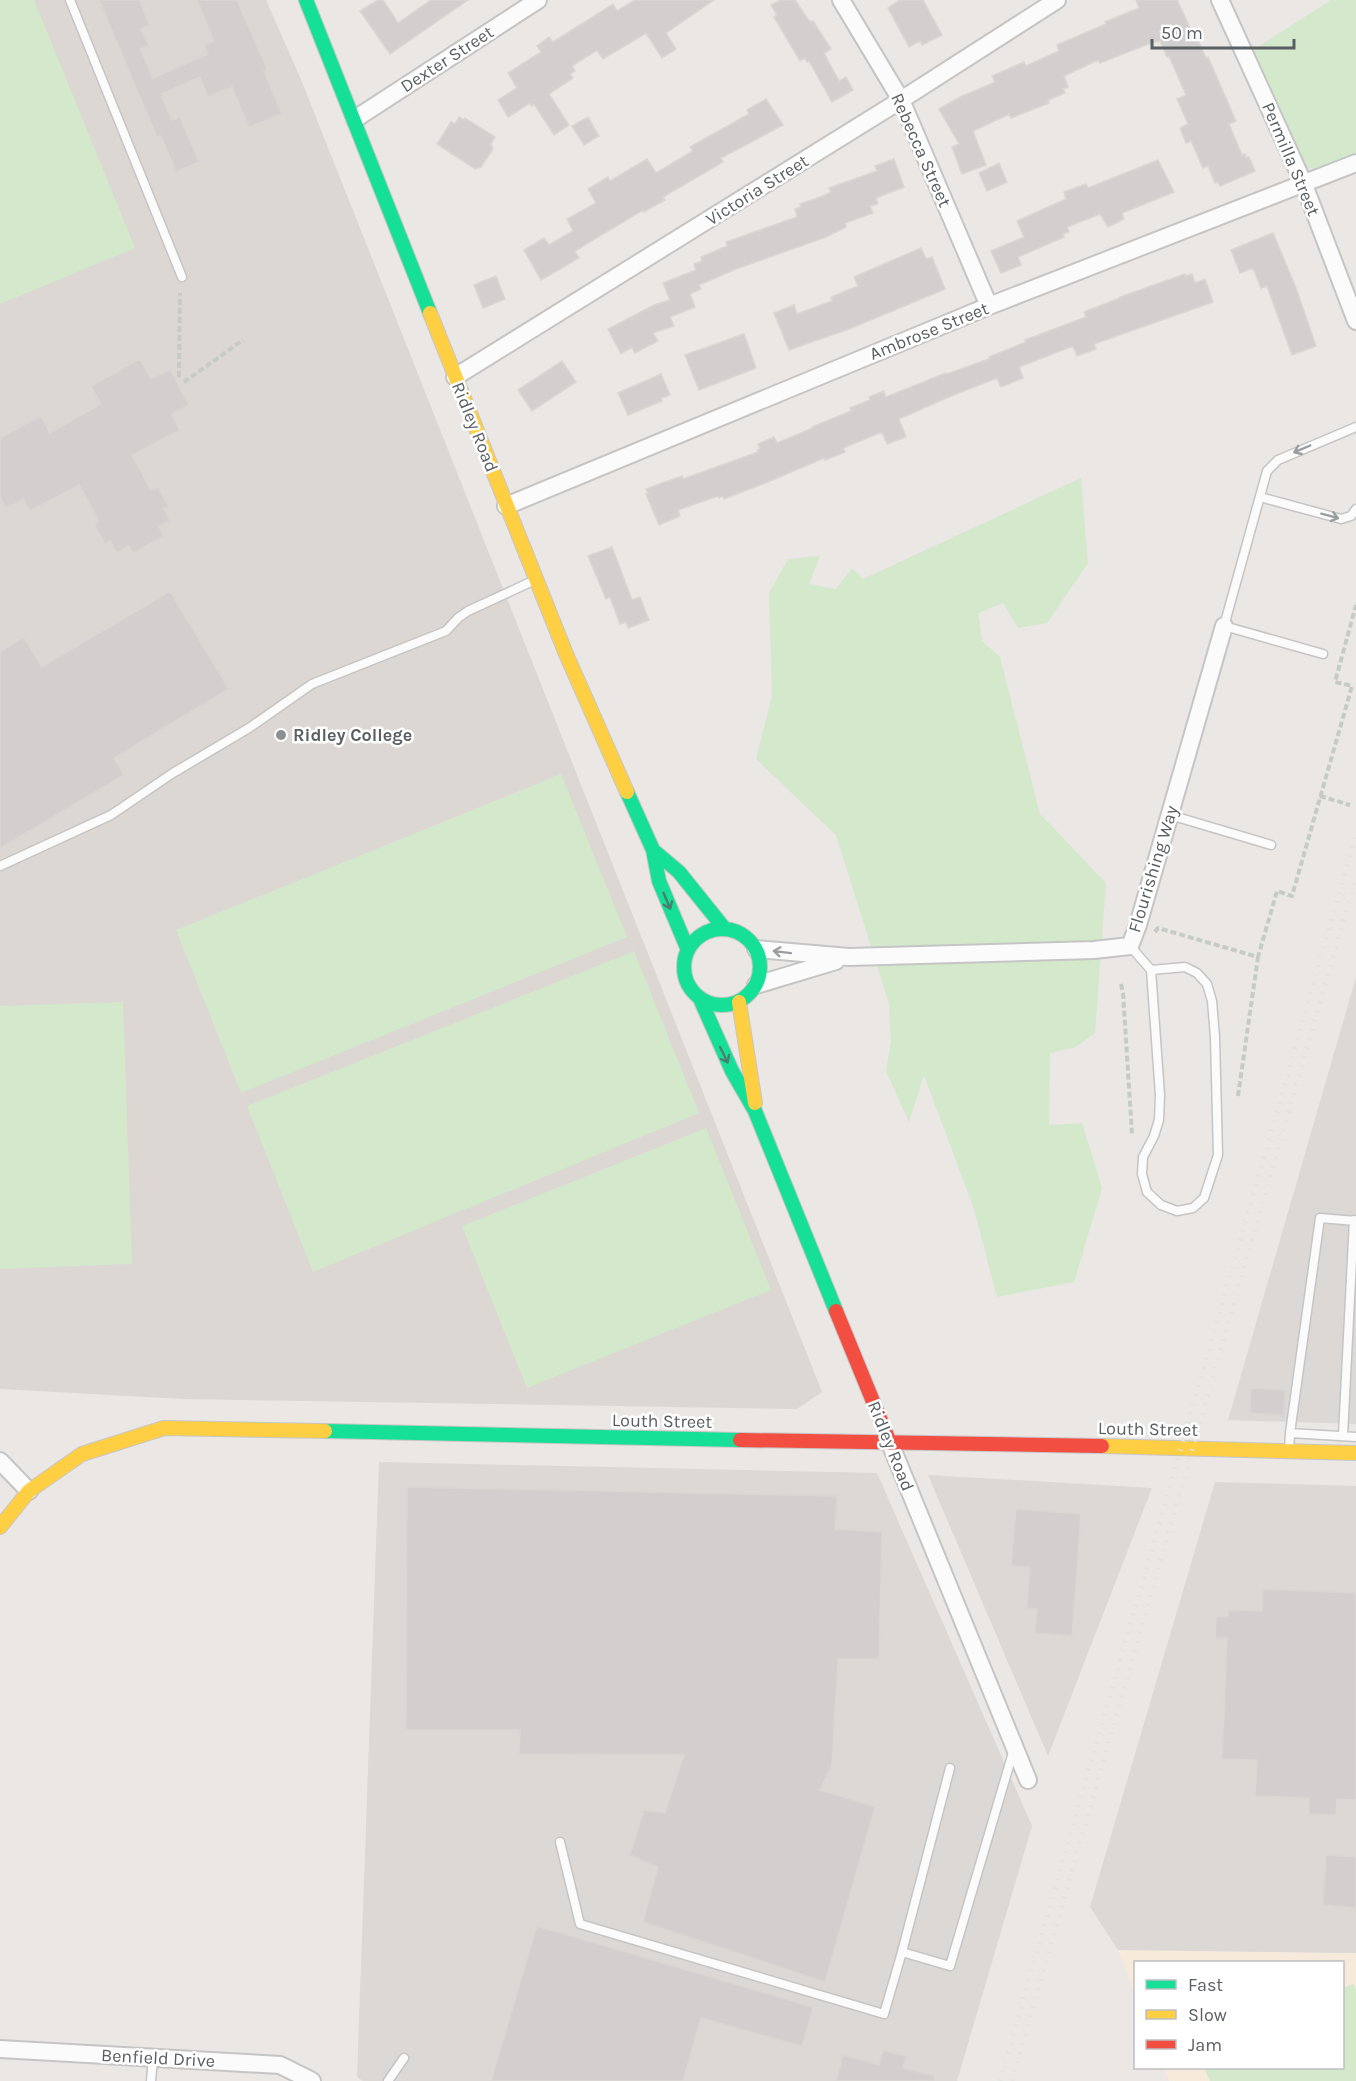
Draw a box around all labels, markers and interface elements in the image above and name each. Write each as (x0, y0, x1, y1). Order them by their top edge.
scale bar (1152, 12, 1294, 50)
street label: Dexter Street (396, 21, 498, 97)
text: 50 m (1161, 22, 1203, 44)
street label: Rebecca Street (886, 90, 956, 211)
street label: Permilla Street (1257, 99, 1325, 219)
street label: Victoria Street (702, 150, 813, 230)
street label: Ambrose Street (866, 297, 992, 365)
street label: Ridley Road (447, 379, 503, 475)
one-way arrow (1293, 444, 1312, 455)
one-way arrow (1320, 511, 1339, 522)
place label: Ridley College (293, 724, 412, 746)
marker: Ridley College (274, 728, 288, 742)
street label: Flourishing Way (1123, 802, 1183, 935)
one-way arrow (662, 891, 673, 910)
one-way arrow (772, 946, 792, 957)
one-way arrow (719, 1045, 731, 1063)
street label: Ridley Road (863, 1398, 919, 1494)
street label: Louth Street (612, 1409, 713, 1433)
street label: Louth Street (1098, 1417, 1199, 1441)
legend (1134, 1961, 1344, 2069)
text: Fast (1188, 1974, 1223, 1996)
text: Slow (1188, 2004, 1227, 2026)
text: Jam (1188, 2034, 1222, 2056)
street label: Benfield Drive (100, 2044, 216, 2072)

